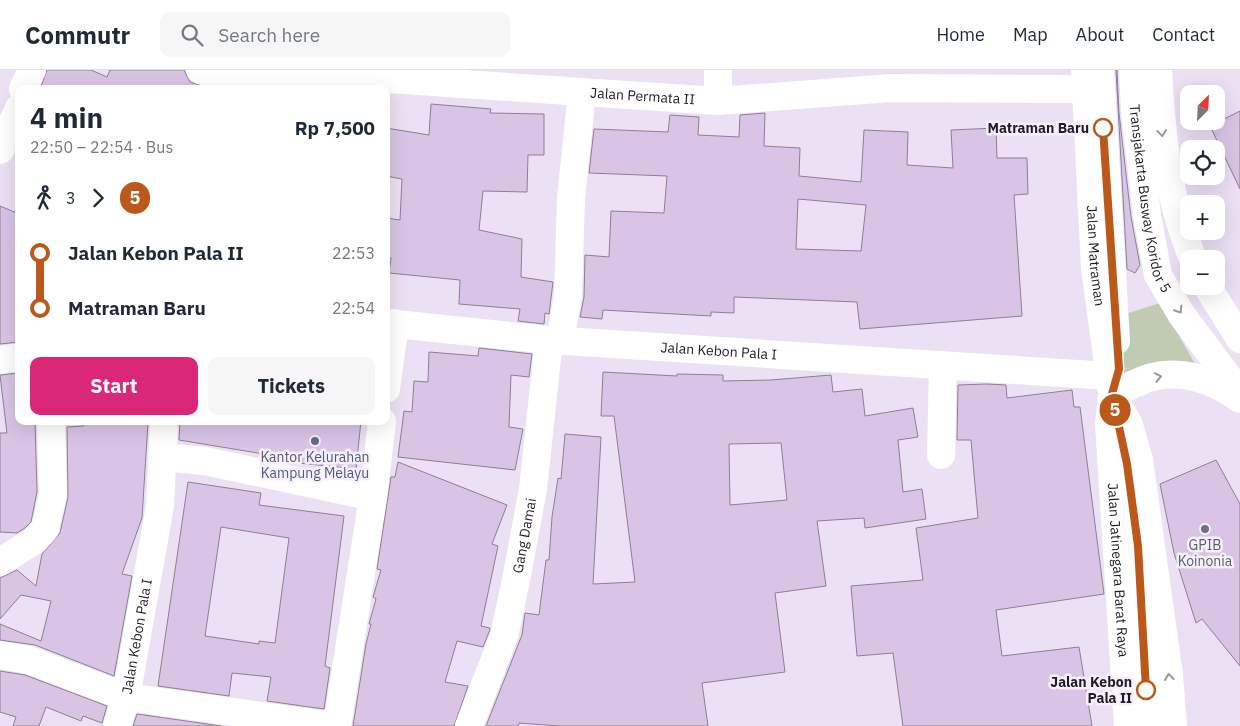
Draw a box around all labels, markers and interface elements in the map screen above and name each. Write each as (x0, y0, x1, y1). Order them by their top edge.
search box (160, 12, 510, 57)
text: Commutr (25, 19, 130, 51)
icon: search (178, 21, 206, 49)
text: Search here (218, 23, 320, 47)
text: Home (937, 23, 985, 46)
text: Map (1013, 23, 1048, 46)
text: About (1076, 23, 1124, 46)
text: Contact (1152, 23, 1215, 46)
street label: Jalan Permata II (590, 83, 695, 108)
north arrow (1180, 85, 1225, 130)
map controls (1180, 85, 1225, 295)
text: 4 min (30, 99, 103, 136)
street label: Transjakarta Busway Koridor 5 (1126, 104, 1175, 296)
text: Rp 7,500 (295, 116, 375, 140)
marker: Matraman Baru (1093, 118, 1113, 138)
place label: Matraman Baru (987, 119, 1089, 137)
one-way arrow (1156, 129, 1167, 137)
text: 22:50 – 22:54 · Bus (30, 137, 173, 157)
button: locate (1180, 140, 1225, 185)
icon: walk (30, 184, 58, 212)
icon: forward (84, 184, 112, 212)
text: 5 (130, 186, 140, 209)
text: 3 (66, 188, 76, 208)
button: + (1180, 195, 1225, 240)
street label: Jalan Matraman (1083, 205, 1109, 307)
text: Jalan Kebon Pala II (68, 241, 244, 265)
text: 22:53 (332, 243, 375, 263)
button: − (1180, 250, 1225, 295)
text: Matraman Baru (68, 296, 206, 320)
text: 22:54 (332, 298, 375, 318)
one-way arrow (1173, 304, 1182, 313)
street label: Jalan Kebon Pala I (660, 338, 778, 364)
button: Start (30, 357, 198, 415)
button: Tickets (208, 357, 375, 415)
one-way arrow (1153, 372, 1162, 383)
line badge: 5 (1099, 394, 1131, 426)
text: 5 (1110, 398, 1120, 421)
marker: Kantor Kelurahan Kampung Melayu (309, 435, 321, 447)
place label: Kantor Kelurahan Kampung Melayu (260, 448, 370, 482)
street label: Jalan Jatinegara Barat Raya (1104, 482, 1133, 658)
street label: Gang Damai (508, 497, 540, 575)
marker: GPIB Koinonia (1199, 523, 1211, 535)
place label: GPIB Koinonia (1178, 536, 1233, 570)
street label: Jalan Kebon Pala I (118, 577, 156, 695)
place label: Jalan Kebon Pala II (1050, 673, 1132, 707)
one-way arrow (1163, 673, 1174, 681)
marker: Jalan Kebon Pala II (1136, 680, 1156, 700)

